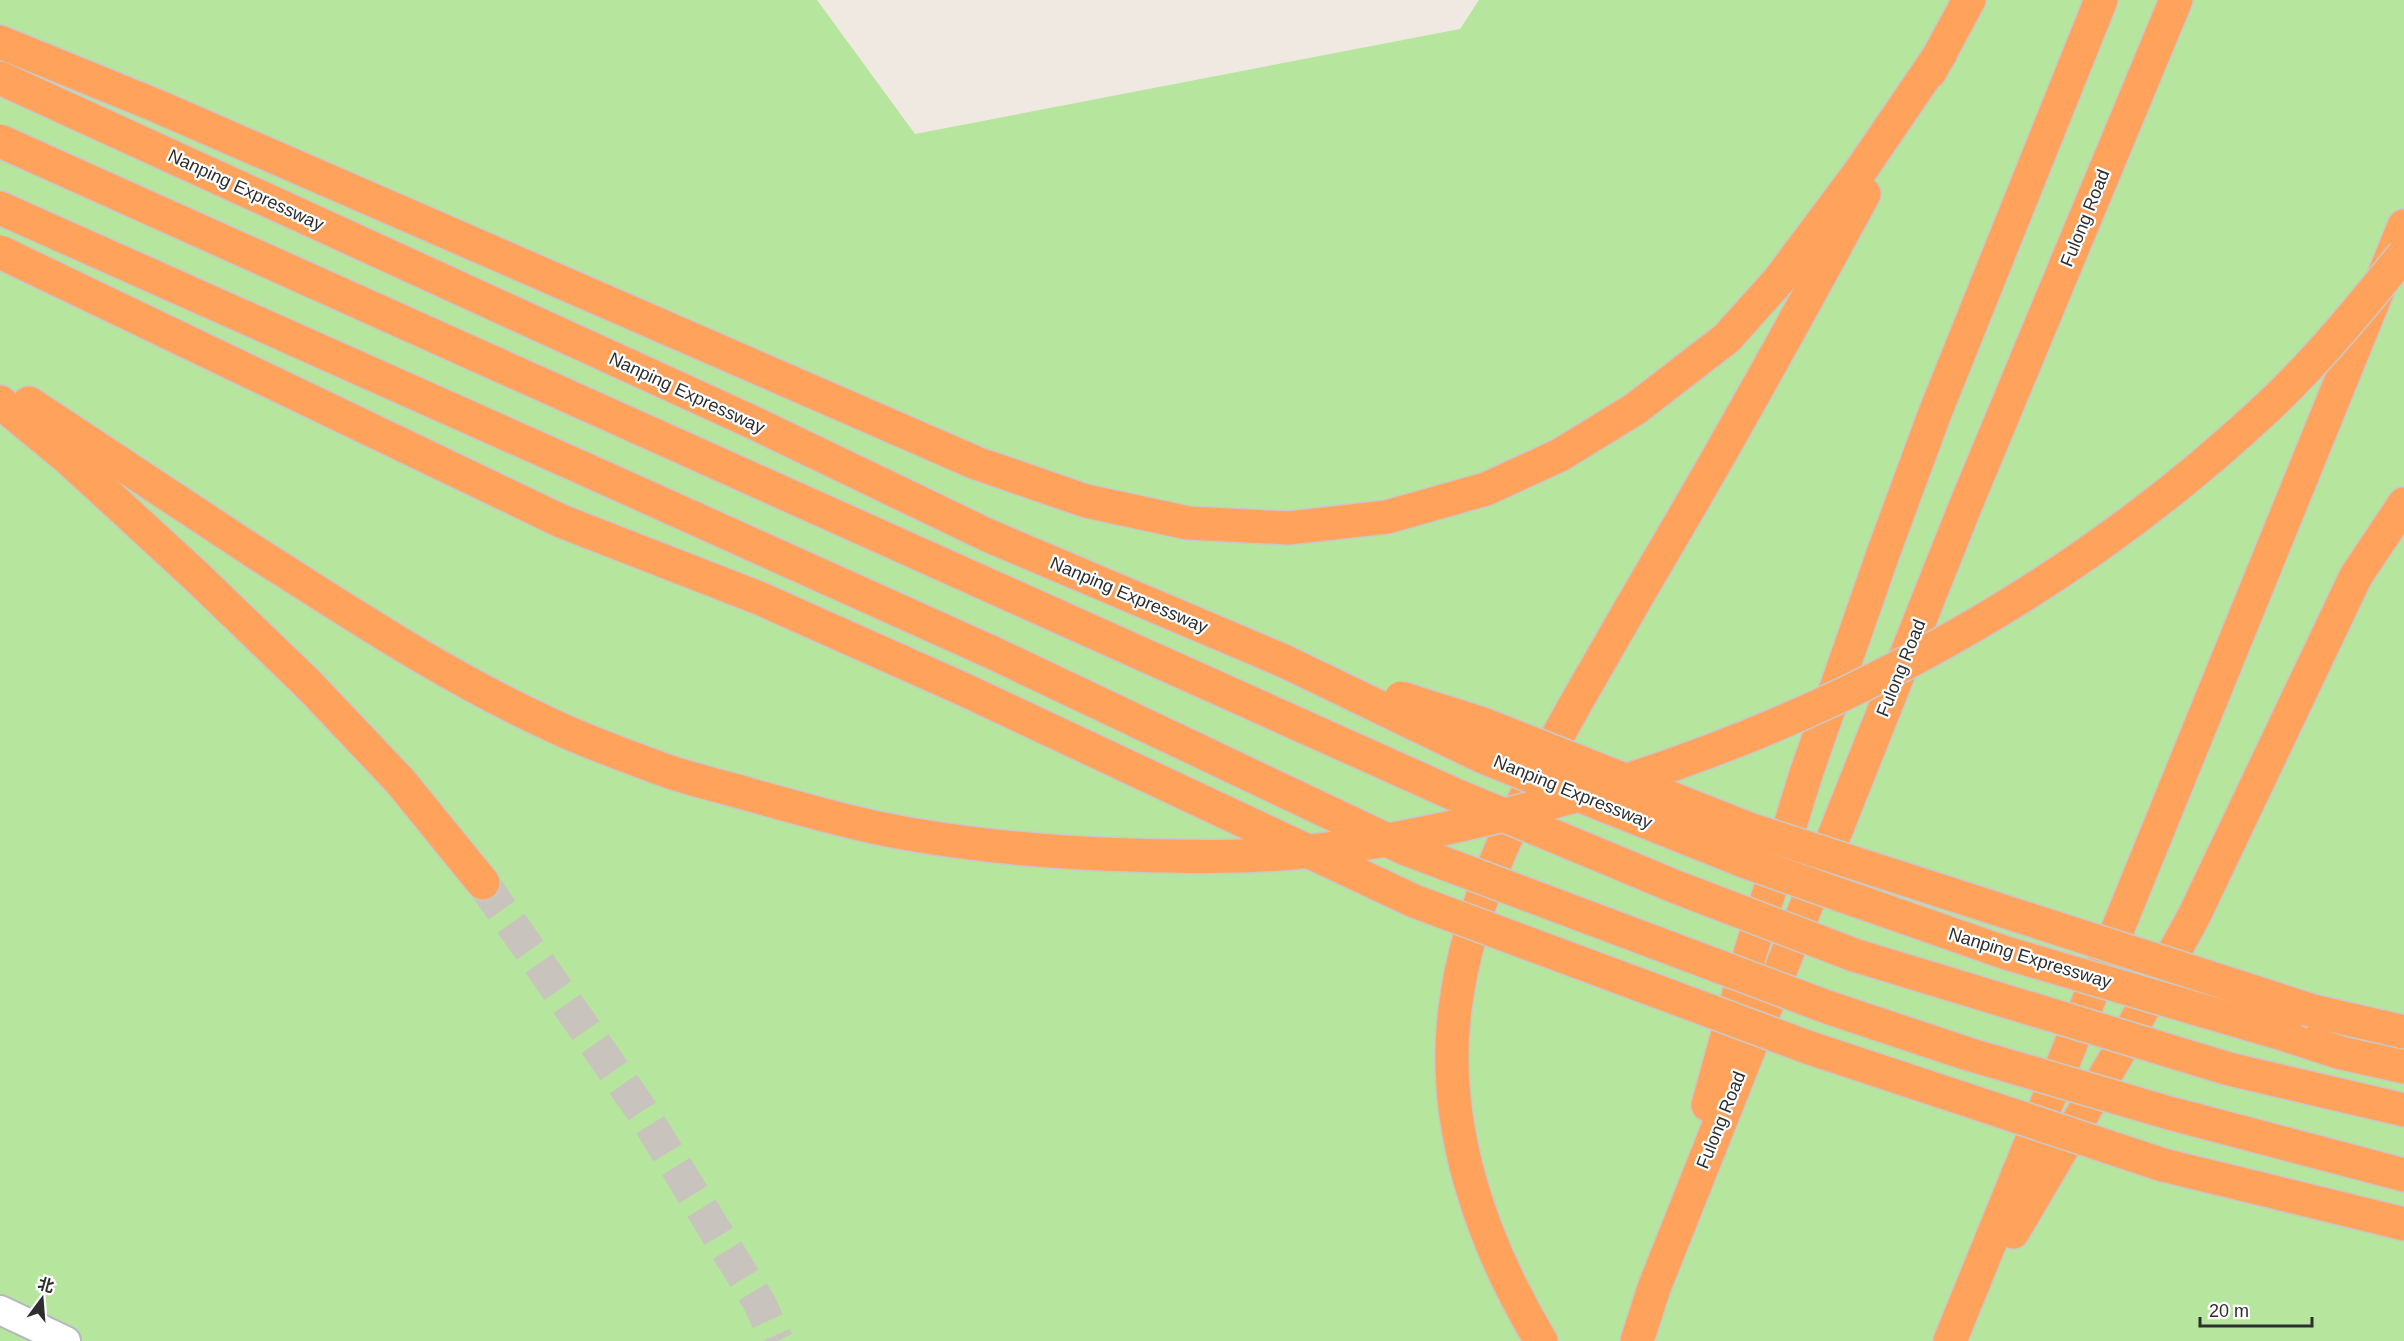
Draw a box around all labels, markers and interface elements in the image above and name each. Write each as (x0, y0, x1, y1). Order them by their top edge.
street label: Nanping Expressway (165, 145, 327, 235)
street label: Fulong Road (2056, 166, 2114, 270)
street label: Nanping Expressway (606, 348, 768, 438)
street label: Nanping Expressway (1047, 553, 1211, 637)
street label: Fulong Road (1872, 616, 1930, 720)
street label: Nanping Expressway (1491, 751, 1655, 833)
street label: Nanping Expressway (1946, 924, 2114, 992)
street label: Fulong Road (1692, 1068, 1750, 1172)
north arrow (12, 1269, 72, 1329)
text: 北 (36, 1275, 56, 1295)
scale bar (2200, 1290, 2312, 1328)
text: 20 m (2209, 1301, 2249, 1321)

